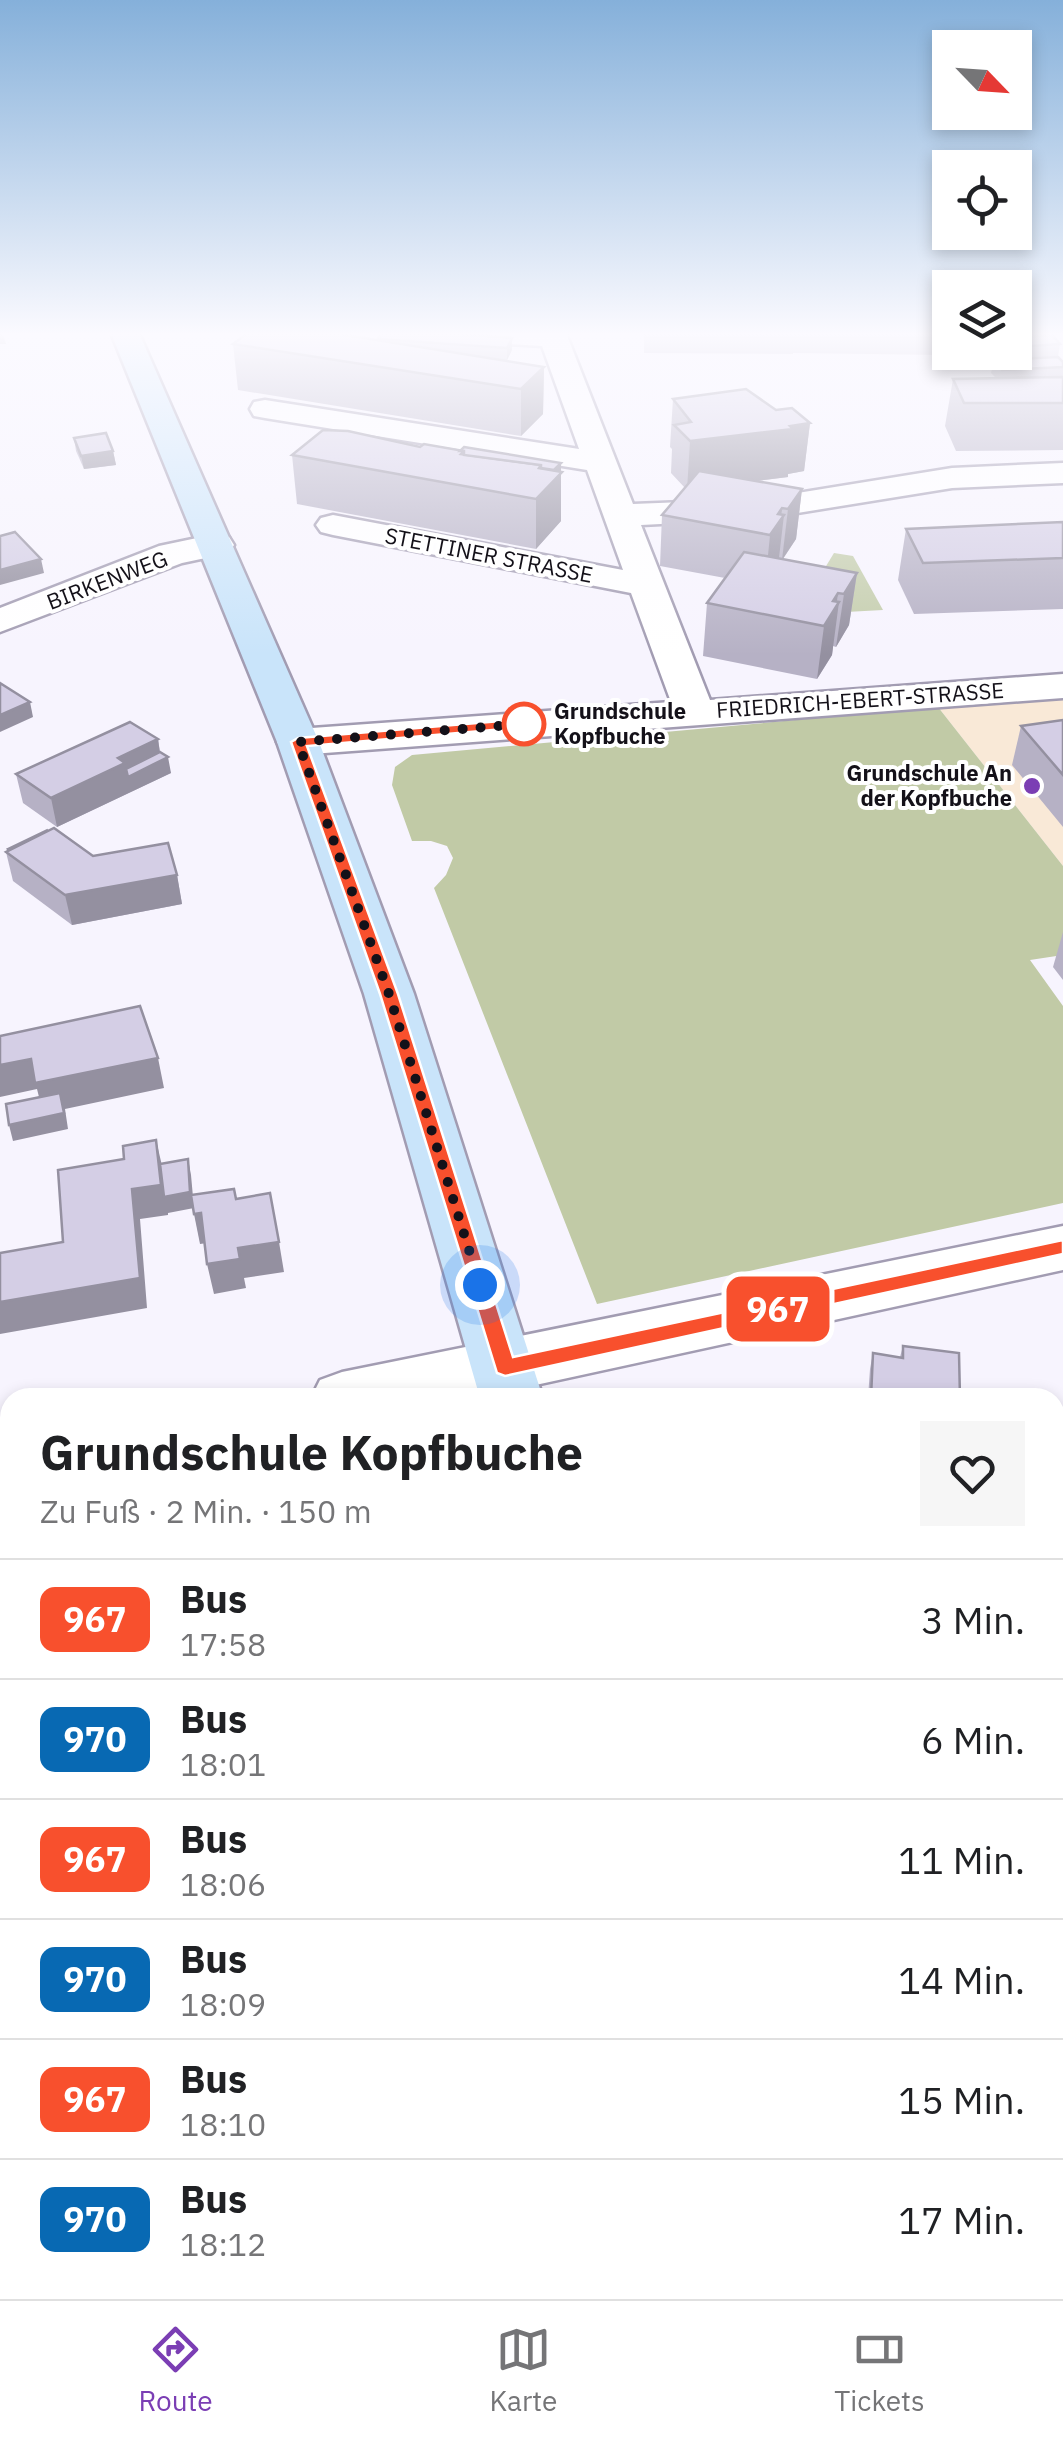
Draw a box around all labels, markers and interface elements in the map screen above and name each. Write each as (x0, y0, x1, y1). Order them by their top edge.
north arrow (932, 30, 1032, 130)
map controls (932, 30, 1032, 370)
button: locate (932, 150, 1032, 250)
button: layers (932, 270, 1032, 370)
street label: STETTINER STRASSE (383, 520, 596, 589)
street label: BIRKENWEG (42, 543, 171, 616)
street label: FRIEDRICH-EBERT-STRASSE (715, 675, 1005, 724)
place label: Grundschule Kopfbuche (554, 696, 686, 750)
marker: Grundschule Kopfbuche (503, 703, 545, 745)
place label: Grundschule An der Kopfbuche (847, 758, 1012, 812)
marker: Grundschule An der Kopfbuche (1021, 775, 1043, 797)
your location (455, 1260, 505, 1310)
line badge: 967 (720, 1276, 836, 1342)
text: 967 (746, 1286, 810, 1332)
text: Grundschule Kopfbuche (40, 1421, 583, 1483)
button: heart (920, 1421, 1025, 1526)
text: Zu Fuß · 2 Min. · 150 m (40, 1490, 372, 1532)
text: Bus (180, 1574, 247, 1623)
text: 3 Min. (921, 1595, 1025, 1644)
text: 967 (63, 1596, 127, 1642)
text: 17:58 (180, 1623, 266, 1665)
text: Bus (180, 1694, 247, 1743)
text: 6 Min. (921, 1715, 1025, 1764)
text: 970 (63, 1716, 127, 1762)
text: 18:01 (180, 1743, 266, 1785)
text: Bus (180, 1814, 247, 1863)
text: 11 Min. (898, 1835, 1025, 1884)
text: 967 (63, 1836, 127, 1882)
text: 18:06 (180, 1863, 266, 1905)
text: Bus (180, 1934, 247, 1983)
text: 14 Min. (898, 1955, 1025, 2004)
text: 970 (63, 1956, 127, 2002)
text: 18:09 (180, 1983, 266, 2025)
text: Bus (180, 2054, 247, 2103)
text: 15 Min. (898, 2075, 1025, 2124)
text: 967 (63, 2076, 127, 2122)
text: 18:10 (180, 2103, 266, 2145)
text: Bus (180, 2174, 247, 2223)
text: 17 Min. (898, 2195, 1025, 2244)
text: 970 (63, 2196, 127, 2242)
text: 18:12 (180, 2223, 266, 2265)
tab: Route (138, 2322, 213, 2419)
tab: Karte (490, 2322, 557, 2419)
tab: Tickets (834, 2322, 925, 2419)

